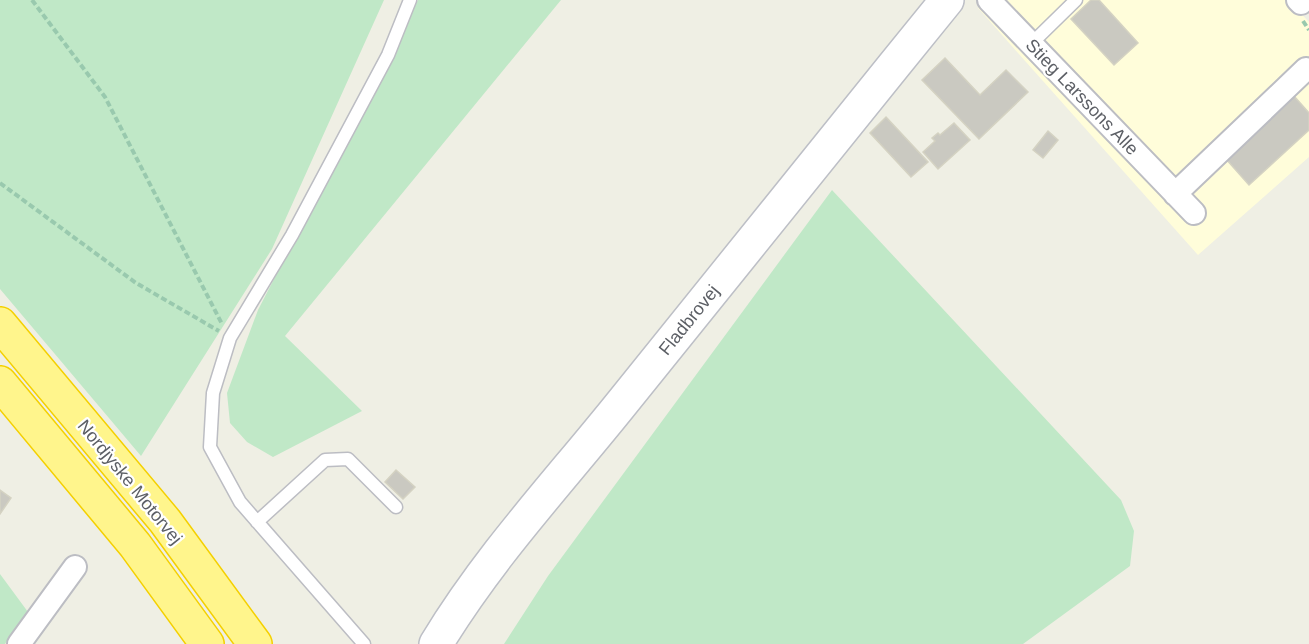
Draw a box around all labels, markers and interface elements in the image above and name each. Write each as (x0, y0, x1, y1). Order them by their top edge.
street label: Stieg Larssons Alle (1022, 35, 1142, 159)
street label: Fladbrovej (655, 281, 723, 359)
street label: Nordjyske Motorvej (74, 416, 186, 548)

